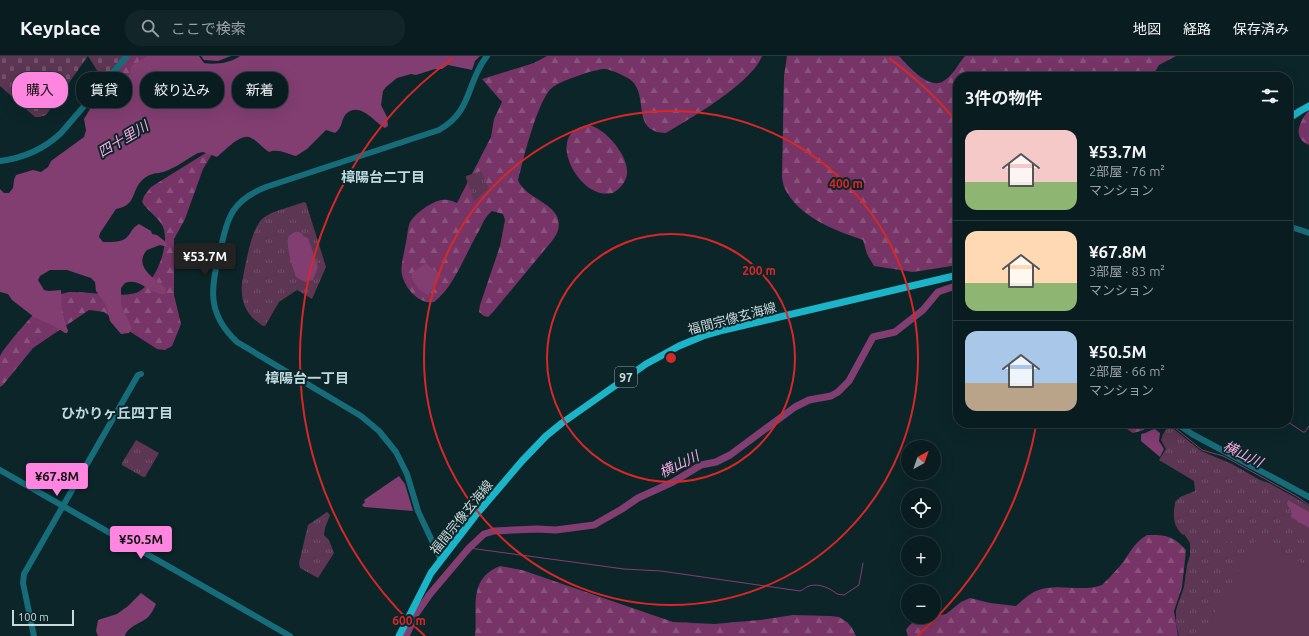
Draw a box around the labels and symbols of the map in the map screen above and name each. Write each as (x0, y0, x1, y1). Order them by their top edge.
water label: 四十里川 (95, 117, 153, 160)
district label: 樟陽台二丁目 (341, 169, 425, 185)
text: 400 m (829, 177, 863, 190)
pin: ¥53.7M (172, 243, 238, 277)
text: 200 m (742, 264, 776, 277)
street label: 福間宗像玄海線 (686, 299, 778, 337)
centre of rings (664, 351, 678, 365)
road number: 97 (615, 367, 637, 387)
district label: 樟陽台一丁目 (265, 370, 349, 386)
district label: ひかりヶ丘四丁目 (61, 405, 173, 421)
water label: 横山川 (1221, 438, 1267, 471)
north arrow (901, 440, 941, 480)
water label: 横山川 (657, 447, 703, 480)
pin: ¥67.8M (24, 463, 90, 497)
street label: 福間宗像玄海線 (427, 477, 495, 557)
pin: ¥50.5M (108, 526, 174, 560)
scale bar (12, 608, 74, 627)
text: 600 m (392, 614, 426, 627)

